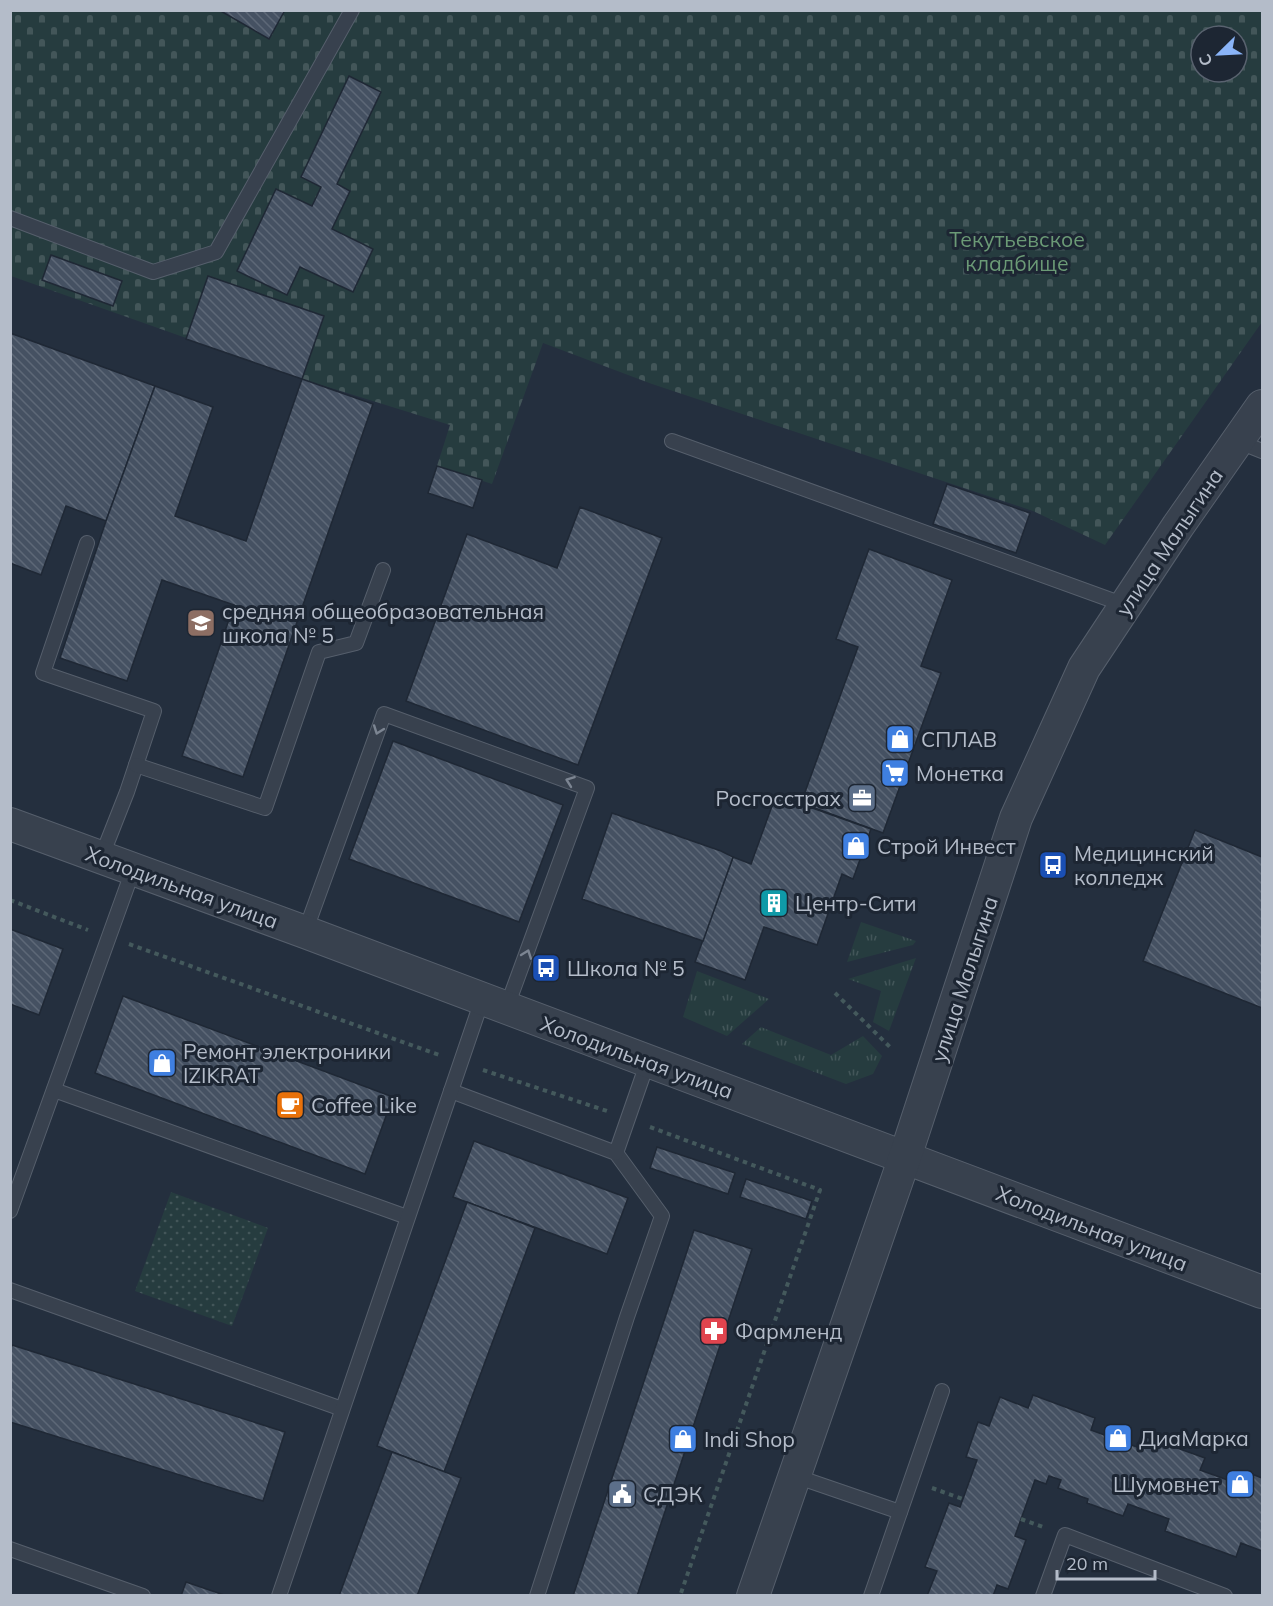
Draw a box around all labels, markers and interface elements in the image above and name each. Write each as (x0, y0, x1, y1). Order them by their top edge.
north arrow (1189, 24, 1249, 84)
text: С (1194, 51, 1217, 69)
park label: Текутьевское кладбище (949, 226, 1085, 276)
street label: улица Малыгина (1110, 463, 1228, 621)
place label: средняя общеобразовательная школа № 5 (222, 598, 544, 648)
school or university icon: средняя общеобразовательная школа № 5 (185, 607, 217, 639)
shop icon: СПЛАВ (884, 723, 916, 755)
one-way arrow (372, 724, 385, 735)
place label: СПЛАВ (921, 726, 997, 752)
supermarket icon: Монетка (879, 757, 911, 789)
place label: Монетка (916, 760, 1004, 786)
one-way arrow (565, 776, 576, 789)
office icon: Росгосстрах (846, 782, 878, 814)
place label: Росгосстрах (716, 785, 842, 811)
shop icon: Строй Инвест (840, 830, 872, 862)
place label: Строй Инвест (877, 833, 1016, 859)
street label: Холодильная улица (82, 840, 282, 934)
place label: Медицинский колледж (1074, 840, 1214, 890)
bus stop icon: Медицинский колледж (1037, 849, 1069, 881)
building icon: Центр-Сити (758, 887, 790, 919)
place label: Центр-Сити (795, 890, 917, 916)
street label: улица Малыгина (925, 893, 1003, 1065)
one-way arrow (519, 949, 532, 960)
bus stop icon: Школа № 5 (530, 952, 562, 984)
place label: Школа № 5 (567, 955, 685, 981)
street label: Холодильная улица (537, 1010, 737, 1104)
place label: Ремонт электроники IZIKRAT (183, 1038, 391, 1088)
shop icon: Ремонт электроники IZIKRAT (146, 1047, 178, 1079)
cafe icon: Coffee Like (274, 1089, 306, 1121)
place label: Coffee Like (311, 1092, 417, 1118)
street label: Холодильная улица (993, 1180, 1191, 1276)
pharmacy icon: Фармленд (698, 1315, 730, 1347)
place label: Фармленд (735, 1318, 842, 1344)
shop icon: ДиаМарка (1102, 1422, 1134, 1454)
shop icon: Indi Shop (667, 1423, 699, 1455)
place label: ДиаМарка (1139, 1425, 1249, 1451)
place label: Indi Shop (704, 1426, 795, 1452)
shop icon: Шумовнет (1224, 1468, 1256, 1500)
place label: Шумовнет (1113, 1471, 1219, 1497)
public building icon: СДЭК (606, 1478, 638, 1510)
place label: СДЭК (643, 1481, 703, 1507)
scale bar (1057, 1543, 1154, 1581)
text: 20 m (1066, 1552, 1108, 1575)

